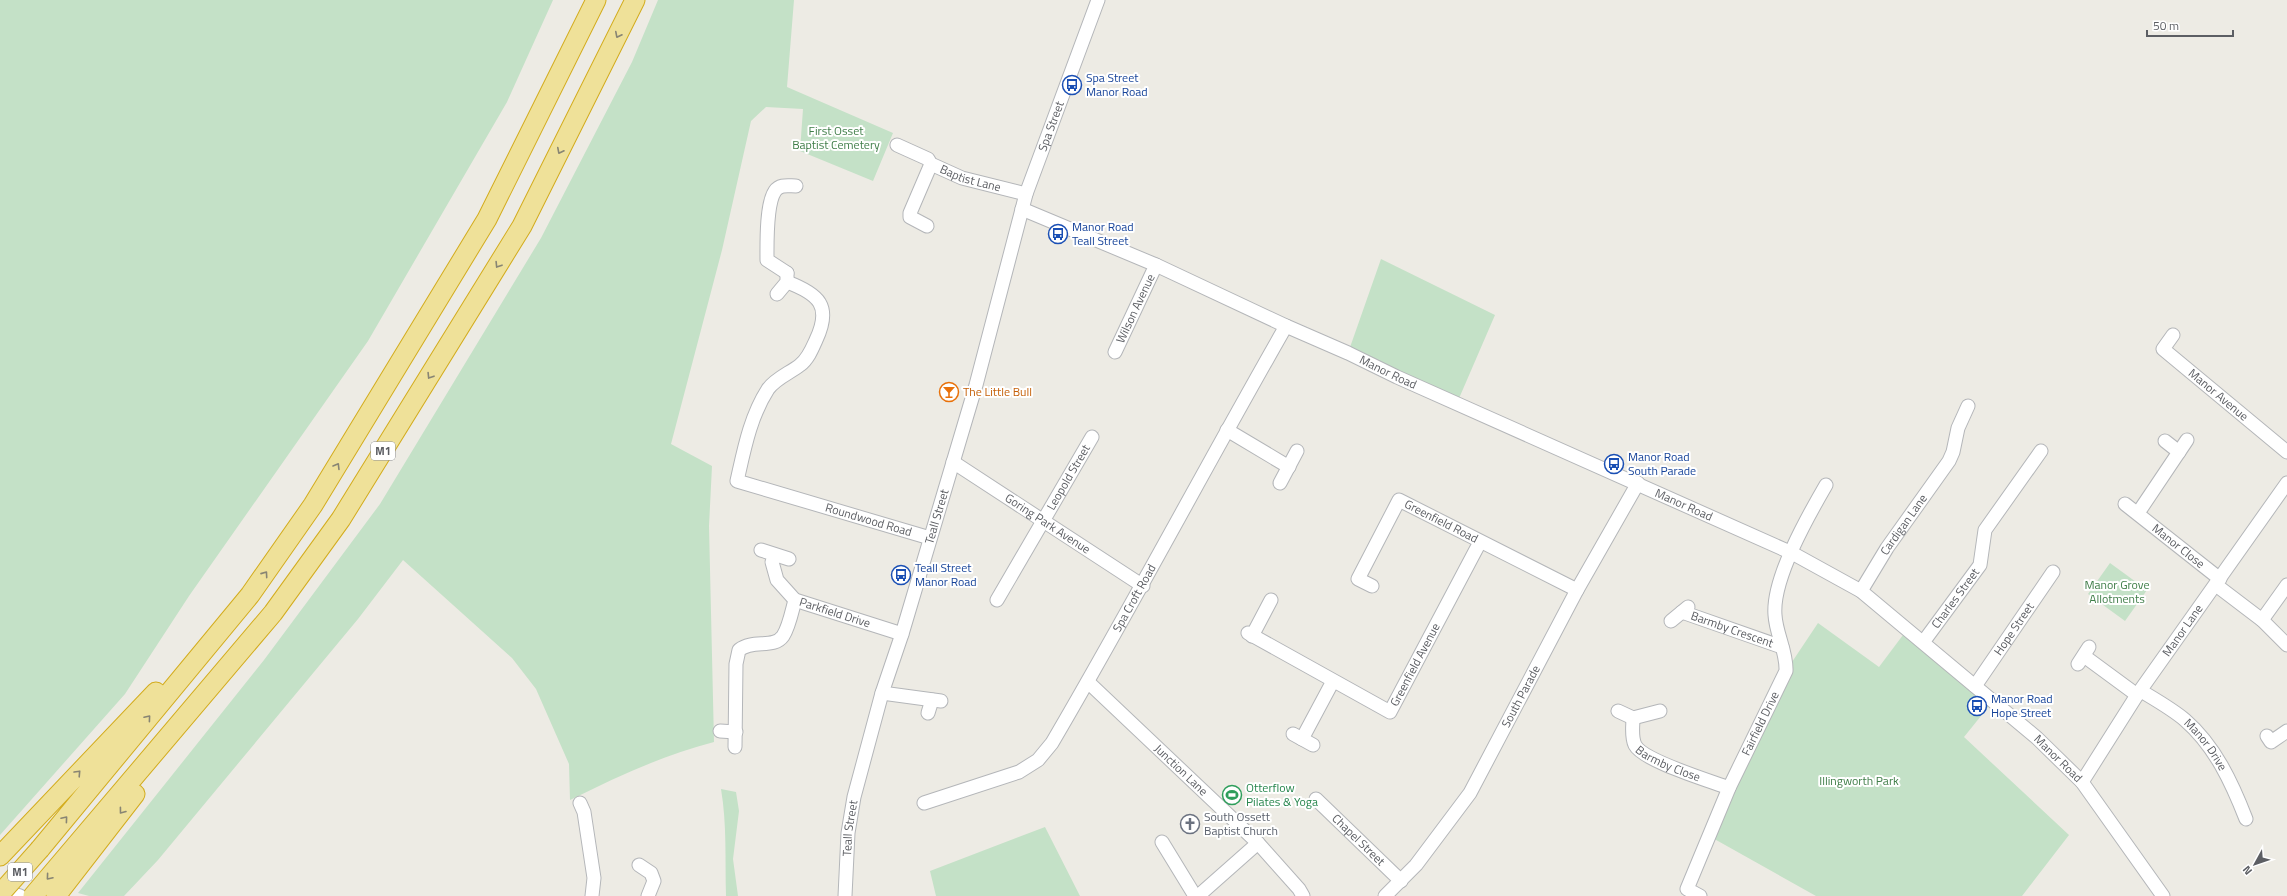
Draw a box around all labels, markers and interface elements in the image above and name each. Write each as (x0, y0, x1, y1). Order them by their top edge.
scale bar (2147, 12, 2233, 38)
text: 50 m (2153, 16, 2179, 35)
one-way arrow (615, 31, 623, 38)
place label: Spa Street Manor Road (1086, 68, 1148, 101)
bus stop icon: Spa Street Manor Road (1061, 74, 1083, 96)
street label: Spa Street (1033, 97, 1069, 154)
park label: First Osset Baptist Cemetery (792, 121, 880, 154)
one-way arrow (557, 147, 565, 154)
street label: Baptist Lane (937, 159, 1003, 196)
place label: Manor Road Teall Street (1072, 217, 1134, 250)
bus stop icon: Manor Road Teall Street (1047, 223, 1069, 245)
one-way arrow (495, 261, 503, 268)
street label: Wilson Avenue (1111, 271, 1160, 346)
street label: Manor Road (1356, 350, 1420, 394)
street label: Manor Avenue (2184, 364, 2253, 425)
one-way arrow (427, 372, 434, 379)
bar icon: The Little Bull (938, 381, 960, 403)
place label: The Little Bull (963, 382, 1032, 401)
street label: Leopold Street (1041, 440, 1095, 514)
road number: M1 (371, 442, 395, 460)
place label: Manor Road South Parade (1628, 447, 1696, 480)
bus stop icon: Manor Road South Parade (1603, 453, 1625, 475)
one-way arrow (332, 463, 340, 470)
street label: Manor Road (1652, 483, 1716, 526)
street label: Teall Street (919, 486, 954, 546)
street label: Goring Park Avenue (1001, 488, 1095, 558)
street label: Cardigan Lane (1875, 490, 1932, 558)
street label: Greenfield Road (1401, 494, 1482, 548)
street label: Roundwood Road (823, 498, 914, 541)
street label: Manor Close (2148, 519, 2209, 573)
place label: Teall Street Manor Road (915, 558, 977, 591)
street label: Spa Croft Road (1107, 561, 1161, 635)
street label: Charles Street (1926, 563, 1984, 632)
bus stop icon: Teall Street Manor Road (890, 564, 912, 586)
one-way arrow (260, 571, 268, 578)
park label: Manor Grove Allotments (2084, 575, 2150, 608)
street label: Parkfield Drive (797, 592, 873, 632)
street label: Hope Street (1989, 598, 2039, 659)
street label: Manor Lane (2157, 600, 2207, 660)
street label: Barmby Crescent (1688, 606, 1777, 653)
street label: Greenfield Avenue (1385, 619, 1445, 710)
street label: South Parade (1496, 662, 1545, 731)
street label: Fairfield Drive (1736, 688, 1784, 759)
place label: Manor Road Hope Street (1991, 689, 2053, 722)
bus stop icon: Manor Road Hope Street (1966, 695, 1988, 717)
street label: Manor Drive (2180, 714, 2232, 774)
one-way arrow (143, 716, 150, 723)
street label: Manor Road (2030, 730, 2087, 787)
street label: Junction Lane (1150, 739, 1213, 800)
street label: Barmby Close (1631, 741, 1703, 786)
one-way arrow (74, 770, 81, 777)
park label: Illingworth Park (1819, 771, 1899, 790)
place label: Otterflow Pilates & Yoga (1246, 778, 1318, 811)
sports icon: Otterflow Pilates & Yoga (1221, 784, 1243, 806)
street label: Teall Street (837, 798, 862, 857)
one-way arrow (120, 806, 127, 813)
place label: South Ossett Baptist Church (1204, 807, 1278, 840)
street label: Chapel Street (1328, 809, 1390, 871)
church icon: South Ossett Baptist Church (1179, 813, 1201, 835)
one-way arrow (60, 816, 67, 823)
north arrow (2235, 844, 2275, 884)
text: N (2239, 862, 2256, 878)
road number: M1 (8, 863, 32, 881)
one-way arrow (46, 872, 53, 880)

